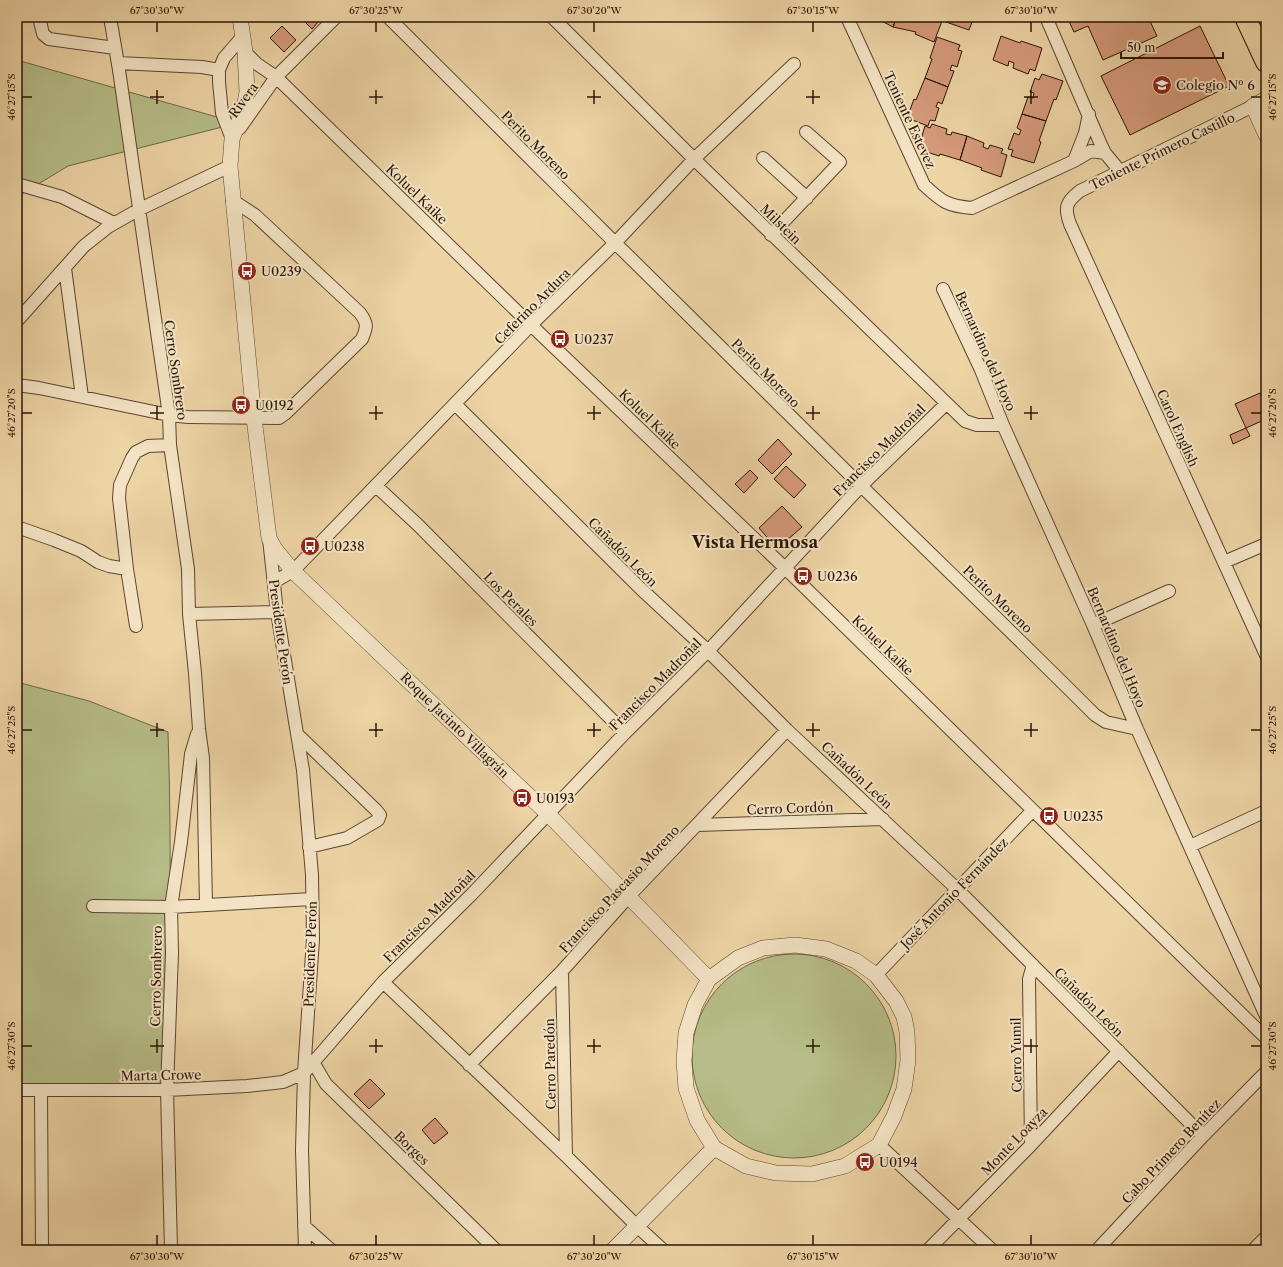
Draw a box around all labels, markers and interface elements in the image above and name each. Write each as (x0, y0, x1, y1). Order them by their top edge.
text: 67°30'30"W (130, 4, 185, 17)
text: 67°30'25"W (349, 4, 404, 17)
text: 67°30'20"W (567, 4, 622, 17)
text: 67°30'15"W (787, 4, 840, 17)
text: 67°30'10"W (1004, 4, 1059, 17)
scale bar (1121, 34, 1223, 60)
text: 50 m (1127, 40, 1156, 55)
street label: Teniente Estevez (880, 69, 940, 171)
text: 46°27'15"S (5, 74, 18, 120)
school or university icon: Colegio Nº 6 (1151, 74, 1173, 96)
text: 46°27'15"S (1266, 74, 1279, 120)
place label: Colegio Nº 6 (1176, 77, 1255, 93)
street label: Rivera (225, 79, 261, 121)
street label: Perito Moreno (498, 107, 574, 183)
street label: Teniente Primero Castillo (1087, 109, 1237, 193)
street label: Koluel Kaike (383, 161, 451, 227)
street label: Milstein (757, 201, 805, 247)
bus stop icon: U0239 (236, 260, 258, 282)
place label: U0239 (261, 263, 302, 279)
street label: Ceferino Ardura (491, 265, 573, 347)
street label: Bernardino del Hoyo (952, 289, 1020, 413)
street label: Cerro Sombrero (161, 319, 191, 421)
bus stop icon: U0237 (549, 328, 571, 350)
place label: U0237 (574, 331, 614, 347)
street label: Perito Moreno (728, 335, 804, 411)
street label: Koluel Kaike (616, 386, 684, 452)
street label: Carol English (1154, 387, 1202, 469)
text: 46°27'20"S (5, 388, 18, 438)
text: 46°27'20"S (1266, 388, 1279, 438)
bus stop icon: U0192 (230, 394, 252, 416)
place label: U0192 (255, 397, 294, 413)
street label: Francisco Madroñal (830, 401, 928, 499)
street label: Cañadón León (585, 514, 661, 590)
district label: Vista Hermosa (691, 532, 818, 552)
bus stop icon: U0238 (299, 535, 321, 557)
place label: U0238 (324, 538, 365, 554)
street label: Perito Moreno (960, 562, 1036, 636)
bus stop icon: U0236 (792, 565, 814, 587)
place label: U0236 (817, 568, 858, 584)
street label: Los Perales (481, 569, 542, 630)
street label: Presidente Perón (266, 578, 296, 686)
street label: Bernardino del Hoyo (1084, 584, 1150, 710)
street label: Koluel Kaike (849, 612, 917, 678)
street label: Francisco Madroñal (606, 635, 704, 733)
street label: Roque Jacinto Villagrán (397, 669, 513, 781)
text: 46°27'25"S (5, 706, 18, 754)
text: 46°27'25"S (1266, 706, 1279, 754)
street label: Cañadón León (818, 738, 896, 812)
bus stop icon: U0193 (511, 787, 533, 809)
place label: U0193 (536, 790, 575, 806)
street label: Cerro Cordón (746, 798, 834, 818)
bus stop icon: U0235 (1038, 805, 1060, 827)
place label: U0235 (1063, 808, 1103, 824)
street label: Francisco Pascasio Moreno (556, 822, 682, 956)
street label: José Antonio Fernández (896, 834, 1011, 953)
street label: Francisco Madroñal (380, 867, 478, 965)
street label: Presidente Perón (300, 901, 320, 1007)
street label: Cerro Sombrero (147, 925, 165, 1027)
street label: Cañadón León (1051, 964, 1127, 1040)
street label: Cerro Yumil (1007, 1017, 1025, 1093)
street label: Cerro Paredón (541, 1018, 559, 1110)
text: 46°27'30"S (5, 1021, 18, 1071)
text: 46°27'30"S (1266, 1021, 1279, 1071)
street label: Marta Crowe (120, 1066, 202, 1084)
street label: Cabo Primero Benítez (1118, 1095, 1224, 1207)
street label: Monte Loayza (978, 1104, 1050, 1178)
street label: Borges (391, 1128, 433, 1169)
bus stop icon: U0194 (854, 1151, 876, 1173)
place label: U0194 (879, 1154, 918, 1170)
text: 67°30'30"W (130, 1250, 185, 1263)
text: 67°30'25"W (349, 1250, 404, 1263)
text: 67°30'20"W (567, 1250, 622, 1263)
text: 67°30'15"W (787, 1250, 840, 1263)
text: 67°30'10"W (1004, 1250, 1059, 1263)

